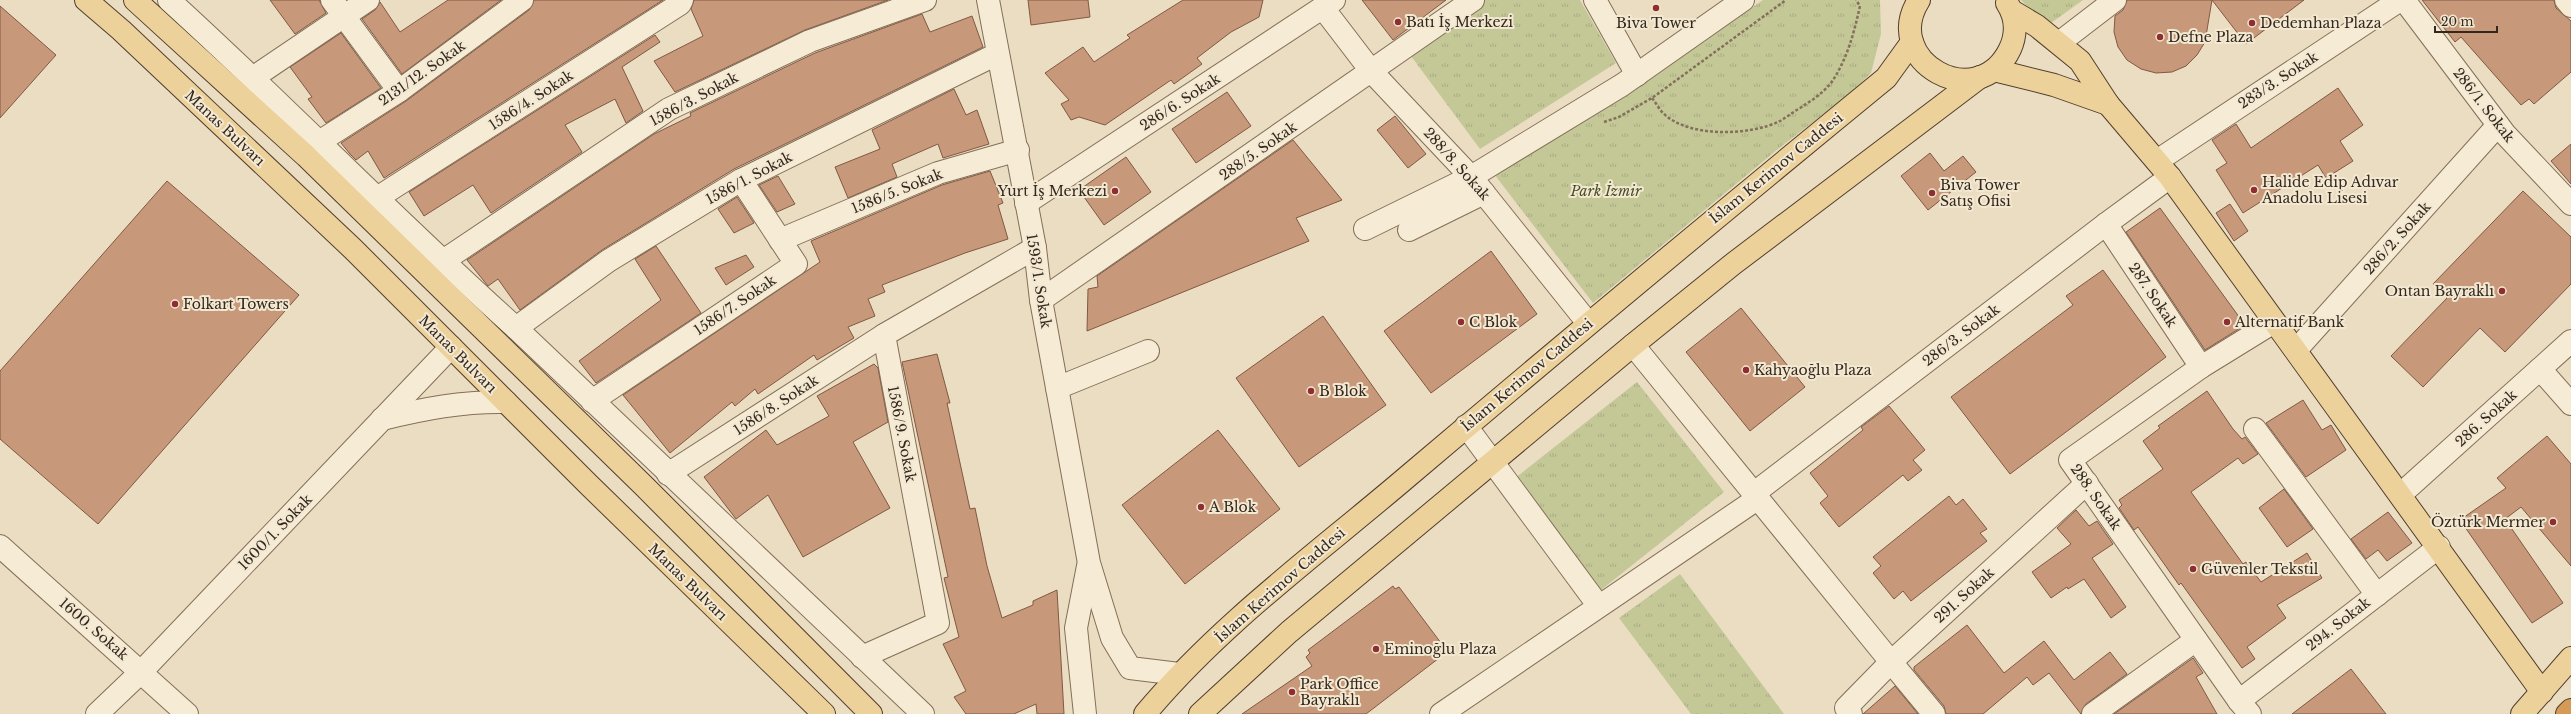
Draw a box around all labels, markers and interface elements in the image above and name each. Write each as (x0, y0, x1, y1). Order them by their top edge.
marker: Biva Tower (1651, 3, 1661, 13)
scale bar (2435, 8, 2497, 34)
place label: Batı İş Merkezi (1406, 13, 1513, 31)
place label: Biva Tower (1616, 14, 1696, 32)
place label: Dedemhan Plaza (2260, 14, 2382, 32)
text: 20 m (2441, 14, 2473, 29)
marker: Batı İş Merkezi (1393, 17, 1403, 27)
marker: Dedemhan Plaza (2247, 18, 2257, 28)
place label: Defne Plaza (2168, 28, 2254, 46)
marker: Defne Plaza (2155, 32, 2165, 42)
street label: 2131/12. Sokak (375, 36, 469, 110)
street label: 283/3. Sokak (2235, 47, 2322, 113)
street label: 286/1. Sokak (2449, 64, 2519, 146)
street label: 1586/4. Sokak (485, 66, 577, 134)
street label: 1586/3. Sokak (647, 68, 742, 130)
street label: 286/6. Sokak (1136, 69, 1224, 135)
street label: Manas Bulvarı (181, 86, 269, 170)
street label: İslam Kerimov Caddesi (1706, 108, 1847, 227)
street label: 288/5. Sokak (1216, 117, 1301, 184)
street label: 288/8. Sokak (1420, 124, 1495, 204)
street label: 1586/1. Sokak (703, 148, 796, 208)
street label: 1586/5. Sokak (849, 164, 946, 217)
place label: Halide Edip Adıvar Anadolu Lisesi (2261, 173, 2399, 207)
place label: Biva Tower Satış Ofisi (1940, 176, 2020, 210)
park label: Park İzmir (1570, 181, 1642, 200)
place label: Yurt İş Merkezi (997, 182, 1107, 200)
marker: Halide Edip Adıvar Anadolu Lisesi (2249, 185, 2259, 195)
marker: Yurt İş Merkezi (1110, 186, 1120, 196)
marker: Biva Tower Satış Ofisi (1927, 188, 1937, 198)
street label: 286/2. Sokak (2360, 197, 2435, 278)
street label: 1593/1. Sokak (1023, 232, 1055, 330)
street label: 287. Sokak (2125, 259, 2181, 331)
street label: 1586/7. Sokak (690, 271, 780, 339)
place label: Ontan Bayraklı (2385, 282, 2494, 300)
marker: Ontan Bayraklı (2497, 286, 2507, 296)
place label: Folkart Towers (183, 295, 289, 313)
marker: Folkart Towers (170, 299, 180, 309)
street label: 286/3. Sokak (1919, 300, 2003, 370)
street label: Manas Bulvarı (415, 311, 501, 397)
place label: C Blok (1469, 313, 1518, 331)
place label: Alternatif Bank (2234, 313, 2345, 331)
street label: İslam Kerimov Caddesi (1457, 314, 1597, 435)
marker: C Blok (1456, 317, 1466, 327)
marker: Alternatif Bank (2222, 317, 2232, 327)
place label: Kahyaoğlu Plaza (1754, 361, 1872, 379)
marker: Kahyaoğlu Plaza (1741, 365, 1751, 375)
street label: 1586/8. Sokak (730, 371, 822, 439)
place label: B Blok (1319, 382, 1367, 400)
street label: 1586/9. Sokak (884, 384, 920, 484)
street label: 286. Sokak (2451, 385, 2521, 450)
marker: B Blok (1306, 386, 1316, 396)
street label: 288. Sokak (2067, 460, 2126, 534)
street label: 1600/1. Sokak (234, 490, 316, 574)
place label: A Blok (1208, 498, 1257, 516)
marker: A Blok (1196, 502, 1206, 512)
place label: Öztürk Mermer (2431, 512, 2545, 531)
marker: Öztürk Mermer (2548, 517, 2558, 527)
street label: İslam Kerimov Caddesi (1211, 523, 1349, 646)
street label: Manas Bulvarı (645, 540, 731, 624)
place label: Güvenler Tekstil (2201, 560, 2319, 578)
street label: 291. Sokak (1930, 563, 1998, 627)
marker: Güvenler Tekstil (2188, 564, 2198, 574)
street label: 294. Sokak (2302, 593, 2374, 655)
street label: 1600. Sokak (56, 594, 133, 664)
place label: Eminoğlu Plaza (1384, 640, 1497, 658)
marker: Eminoğlu Plaza (1371, 644, 1381, 654)
place label: Park Office Bayraklı (1300, 675, 1379, 709)
marker: Park Office Bayraklı (1287, 687, 1297, 697)

